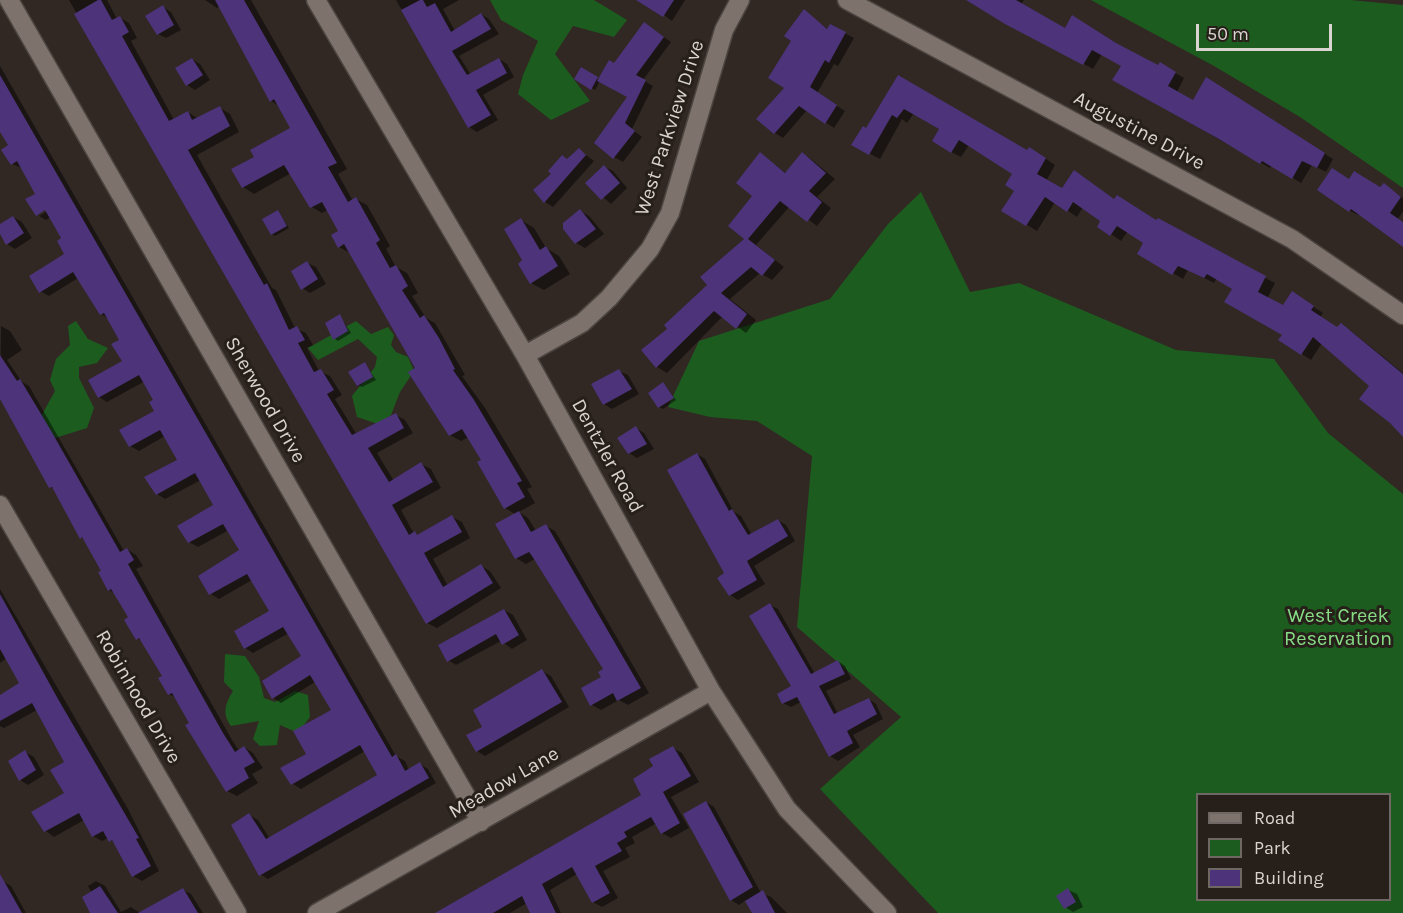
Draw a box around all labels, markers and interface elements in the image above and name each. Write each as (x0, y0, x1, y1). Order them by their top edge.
scale bar (1199, 12, 1336, 50)
text: 50 m (1207, 23, 1249, 45)
street label: West Parkview Drive (630, 37, 710, 219)
street label: Augustine Drive (1069, 86, 1209, 176)
street label: Sherwood Drive (219, 333, 311, 467)
street label: Dentzler Road (566, 395, 648, 517)
park label: West Creek Reservation (1284, 604, 1392, 651)
street label: Robinhood Drive (90, 626, 186, 768)
street label: Meadow Lane (445, 742, 563, 824)
legend (1196, 793, 1391, 901)
text: Road (1254, 807, 1295, 829)
text: Park (1254, 837, 1291, 859)
text: Building (1254, 867, 1324, 889)

